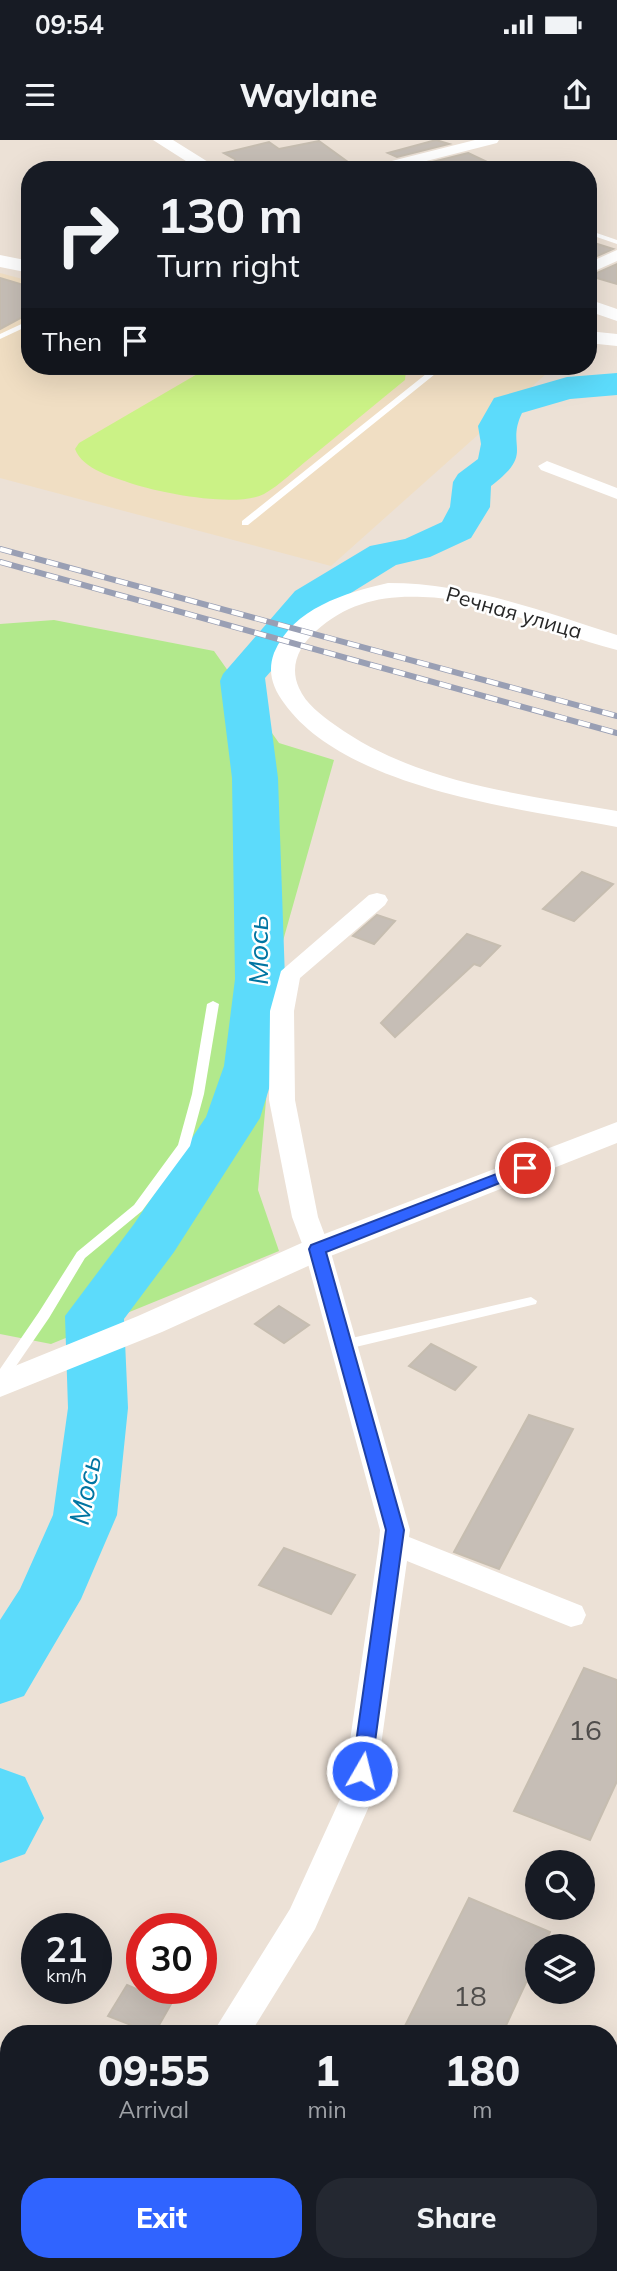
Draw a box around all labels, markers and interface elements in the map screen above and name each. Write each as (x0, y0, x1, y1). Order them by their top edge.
text: 09:54 (35, 8, 104, 41)
text: Waylane (240, 75, 377, 115)
icon: menu (21, 76, 59, 114)
icon: share (558, 76, 596, 114)
text: 130 m (157, 184, 303, 245)
icon: right (42, 189, 133, 280)
text: Turn right (157, 245, 300, 285)
icon: arrive (116, 322, 154, 360)
text: Then (42, 325, 102, 358)
street label: Речная улица (443, 580, 585, 644)
water label: Мось (240, 915, 275, 985)
pin (495, 1138, 555, 1198)
icon: arrive (506, 1149, 544, 1187)
water label: Мось (61, 1452, 108, 1528)
house number: 16 (568, 1712, 602, 1747)
position arrow (325, 1734, 399, 1808)
map controls (525, 1850, 595, 2004)
button: search (525, 1850, 595, 1920)
speed limit sign: 30 (126, 1913, 217, 2004)
text: 21 (45, 1927, 88, 1971)
button: layers (525, 1934, 595, 2004)
text: km/h (46, 1964, 87, 1987)
house number: 18 (453, 1978, 487, 2013)
text: 09:55 (98, 2044, 210, 2097)
text: 1 (314, 2044, 340, 2097)
text: 180 (445, 2044, 520, 2097)
text: Arrival (119, 2095, 189, 2124)
text: min (307, 2095, 347, 2124)
text: m (472, 2095, 492, 2124)
button: Exit (21, 2178, 302, 2258)
button: Share (316, 2178, 597, 2258)

